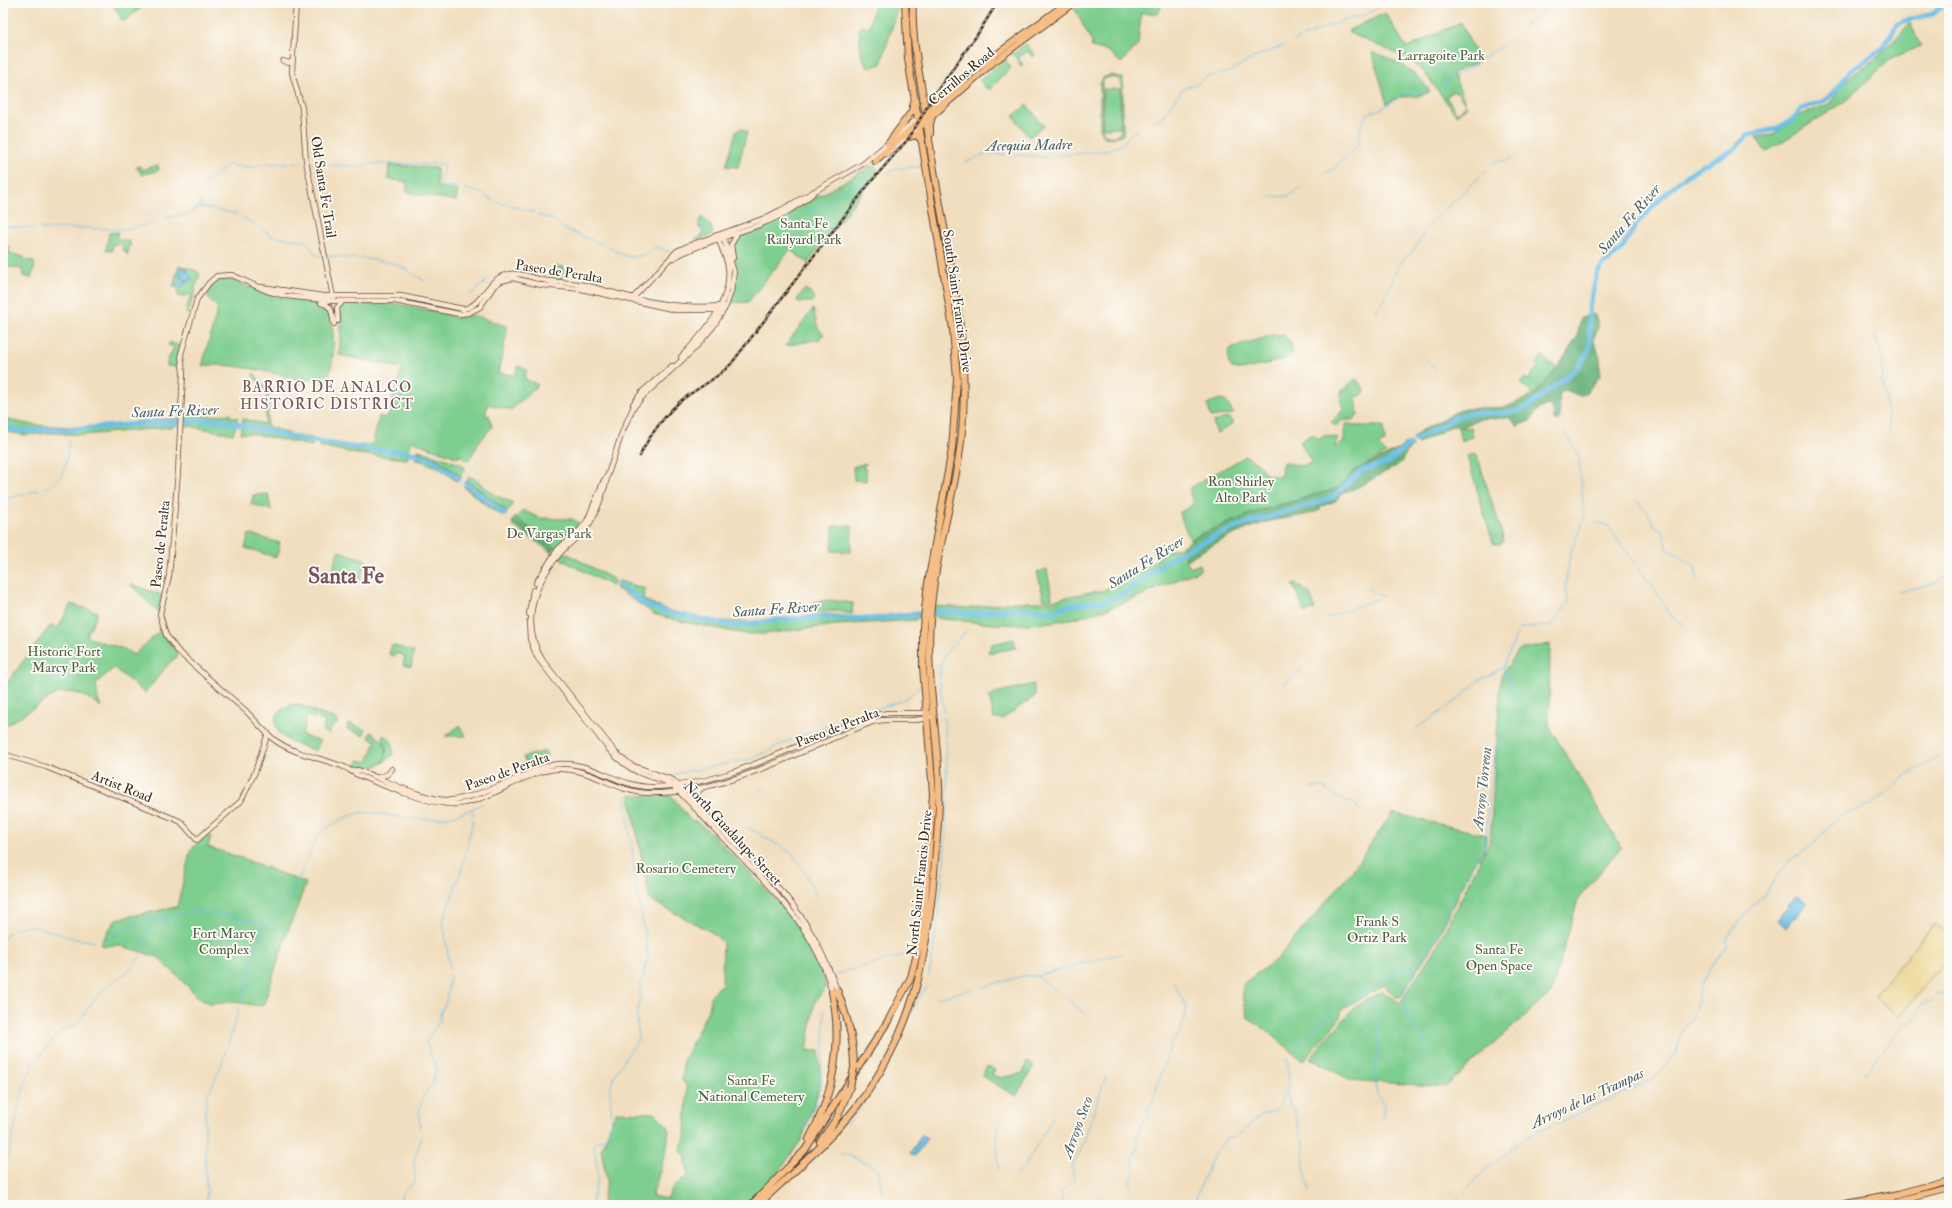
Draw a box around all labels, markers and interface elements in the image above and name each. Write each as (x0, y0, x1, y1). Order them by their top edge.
street label: Cerrillos Road (925, 44, 998, 109)
park label: Larragoite Park (1397, 47, 1485, 64)
street label: Old Santa Fe Trail (307, 135, 340, 240)
water label: Acequia Madre (983, 135, 1074, 156)
water label: Santa Fe River (1593, 179, 1666, 259)
park label: Santa Fe Railyard Park (766, 215, 842, 249)
street label: South Saint Francis Drive (939, 228, 976, 374)
street label: Paseo de Peralta (514, 256, 604, 287)
district label: BARRIO DE ANALCO HISTORIC DISTRICT (240, 378, 414, 414)
water label: Santa Fe River (130, 400, 220, 423)
park label: Ron Shirley Alto Park (1208, 473, 1275, 506)
street label: Paseo de Peralta (147, 499, 174, 589)
park label: De Vargas Park (506, 525, 592, 542)
water label: Santa Fe River (1104, 531, 1189, 594)
district label: Santa Fe (308, 562, 385, 590)
water label: Santa Fe River (731, 597, 821, 622)
park label: Historic Fort Marcy Park (27, 643, 101, 677)
street label: Paseo de Peralta (793, 704, 882, 751)
water label: Arroyo Torreon (1468, 746, 1496, 834)
street label: Paseo de Peralta (463, 748, 552, 795)
street label: Artist Road (88, 766, 155, 806)
street label: North Guadalupe Street (679, 778, 786, 890)
street label: North Saint Francis Drive (903, 809, 936, 957)
park label: Rosario Cemetery (636, 860, 737, 878)
park label: Frank S Ortiz Park (1347, 913, 1407, 946)
park label: Fort Marcy Complex (192, 925, 257, 959)
park label: Santa Fe Open Space (1466, 941, 1532, 975)
water label: Arroyo de las Trampas (1526, 1064, 1648, 1134)
park label: Santa Fe National Cemetery (698, 1072, 805, 1106)
water label: Arroyo Seco (1057, 1094, 1097, 1163)

